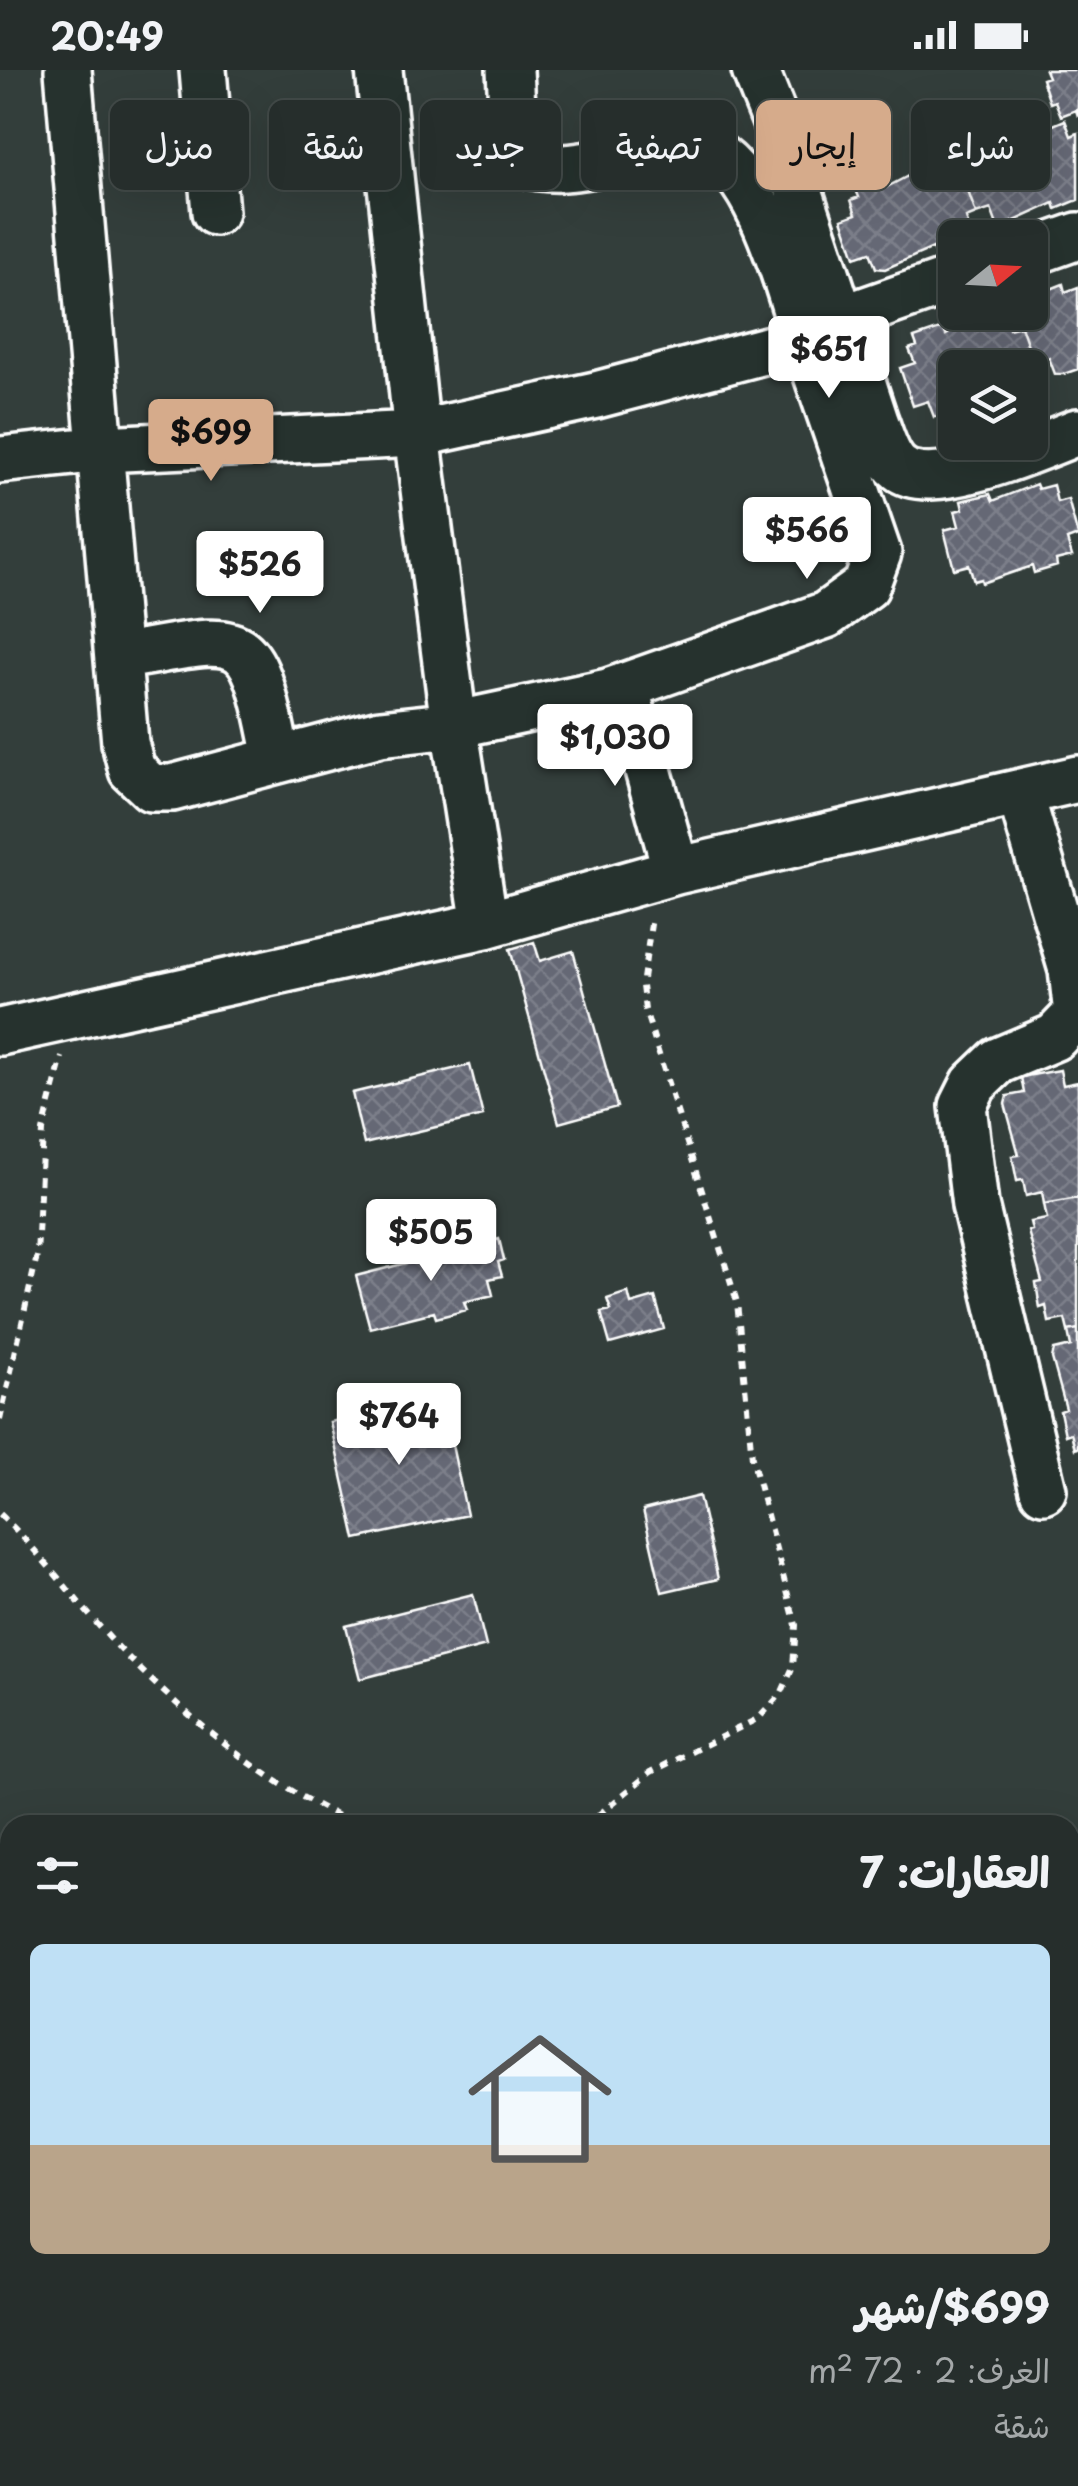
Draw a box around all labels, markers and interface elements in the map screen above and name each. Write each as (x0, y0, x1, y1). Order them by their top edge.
text: 20:49 (50, 7, 164, 64)
chip: منزل (110, 100, 249, 190)
chip: شقة (269, 100, 400, 190)
chip: جديد (420, 100, 561, 190)
chip: تصفية (581, 100, 736, 190)
chip: إيجار (756, 100, 891, 190)
chip: شراء (911, 100, 1050, 190)
north arrow (938, 220, 1048, 330)
map controls (938, 220, 1048, 460)
pin: $651 (770, 316, 888, 401)
text: $651 (790, 324, 868, 372)
button: layers (938, 350, 1048, 460)
pin: $699 (152, 399, 270, 484)
text: $699 (170, 407, 252, 455)
pin: $566 (748, 497, 866, 582)
text: $566 (765, 505, 849, 553)
pin: $526 (201, 531, 319, 616)
text: $526 (218, 539, 302, 587)
pin: $1,030 (534, 704, 696, 789)
text: $1,030 (559, 712, 671, 760)
pin: $505 (372, 1199, 490, 1284)
text: $505 (388, 1207, 474, 1255)
pin: $764 (340, 1383, 458, 1468)
text: $764 (359, 1391, 439, 1439)
text: العقارات: 7 (859, 1839, 1050, 1902)
icon: filters (30, 1848, 85, 1903)
icon: home (450, 2009, 630, 2189)
text: $699/شهر (856, 2274, 1050, 2337)
text: الغرف: 2 · 72 m² (808, 2346, 1050, 2394)
text: شقة (994, 2401, 1050, 2449)

